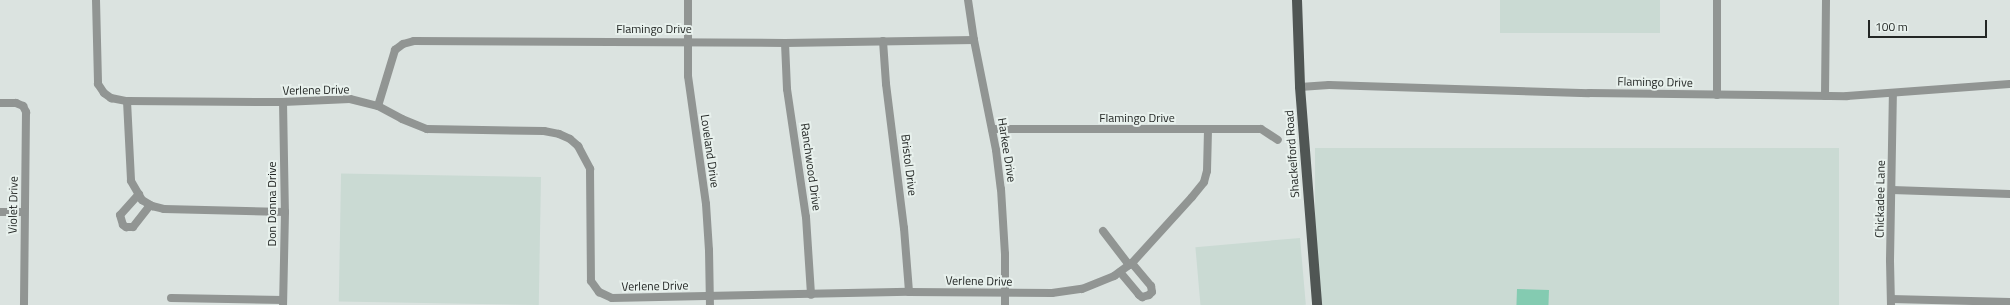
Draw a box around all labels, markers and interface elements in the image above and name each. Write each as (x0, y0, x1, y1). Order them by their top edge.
scale bar (1870, 12, 1989, 38)
text: 100 m (1875, 17, 1908, 36)
street label: Flamingo Drive (616, 22, 692, 36)
street label: Flamingo Drive (1617, 74, 1693, 90)
street label: Verlene Drive (282, 82, 350, 98)
street label: Shackelford Road (1282, 110, 1302, 198)
street label: Flamingo Drive (1099, 111, 1175, 125)
street label: Loveland Drive (698, 113, 722, 189)
street label: Harkee Drive (995, 117, 1019, 183)
street label: Ranchwood Drive (798, 122, 824, 212)
street label: Bristol Drive (898, 133, 920, 197)
street label: Chickadee Lane (1872, 160, 1888, 238)
street label: Don Donna Drive (265, 161, 279, 247)
street label: Violet Drive (5, 176, 21, 234)
street label: Verlene Drive (945, 273, 1013, 289)
street label: Verlene Drive (621, 278, 689, 294)

